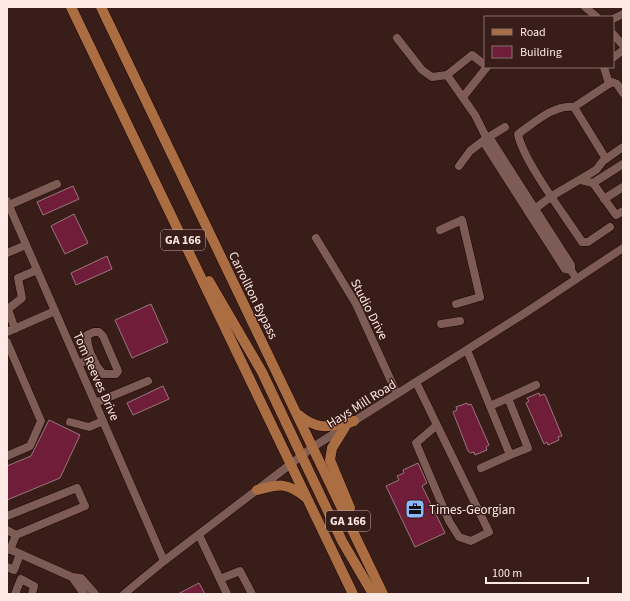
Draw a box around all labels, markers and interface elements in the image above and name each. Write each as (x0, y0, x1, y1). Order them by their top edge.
legend (484, 16, 614, 68)
text: Road (520, 24, 546, 41)
text: Building (520, 44, 562, 61)
road number: GA 166 (161, 230, 205, 250)
street label: Carrollton Bypass (224, 249, 282, 343)
street label: Studio Drive (346, 276, 392, 343)
street label: Tom Reeves Drive (68, 329, 124, 424)
street label: Hays Mill Road (323, 375, 400, 432)
office icon: Times-Georgian (404, 498, 426, 520)
place label: Times-Georgian (429, 501, 515, 519)
road number: GA 166 (326, 511, 370, 531)
scale bar (486, 559, 588, 585)
text: 100 m (492, 565, 522, 582)

